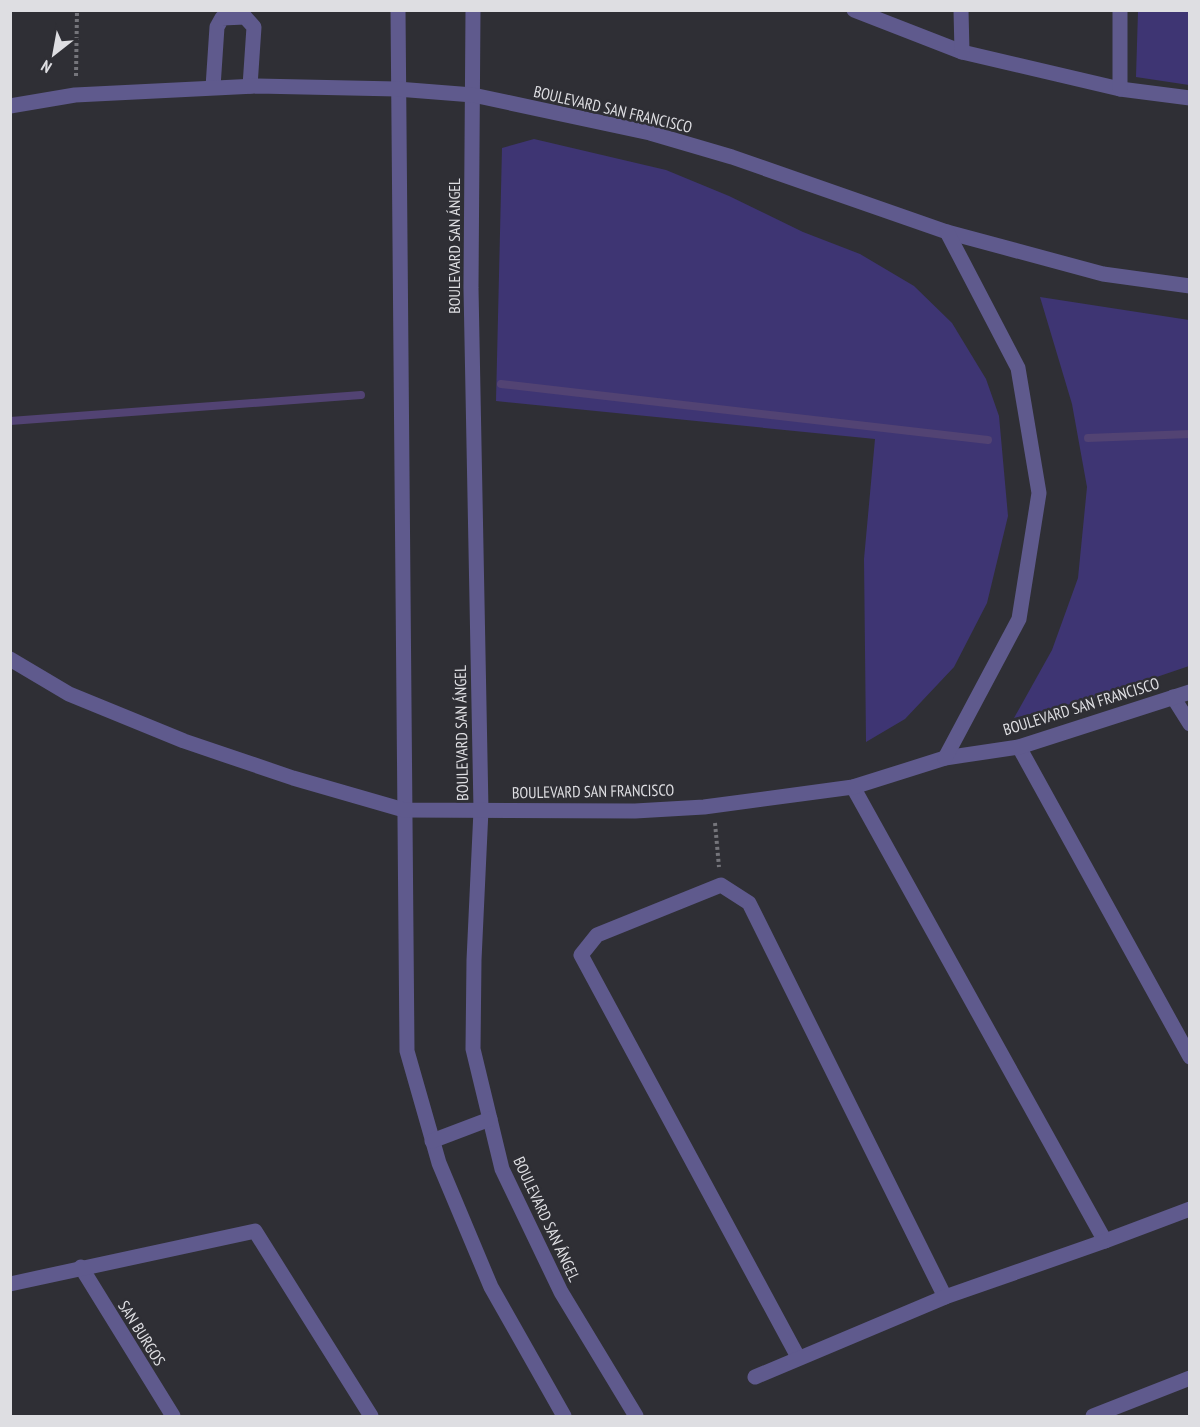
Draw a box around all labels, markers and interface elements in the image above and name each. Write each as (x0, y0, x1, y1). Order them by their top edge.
north arrow (24, 24, 84, 84)
text: N (37, 56, 55, 78)
street label: BOULEVARD SAN FRANCISCO (532, 81, 694, 137)
street label: BOULEVARD SAN ÁNGEL (444, 178, 464, 314)
street label: BOULEVARD SAN ÁNGEL (450, 665, 472, 801)
street label: BOULEVARD SAN FRANCISCO (1001, 673, 1162, 739)
street label: BOULEVARD SAN FRANCISCO (512, 780, 674, 802)
street label: BOULEVARD SAN ÁNGEL (509, 1153, 585, 1285)
street label: SAN BURGOS (114, 1297, 170, 1369)

